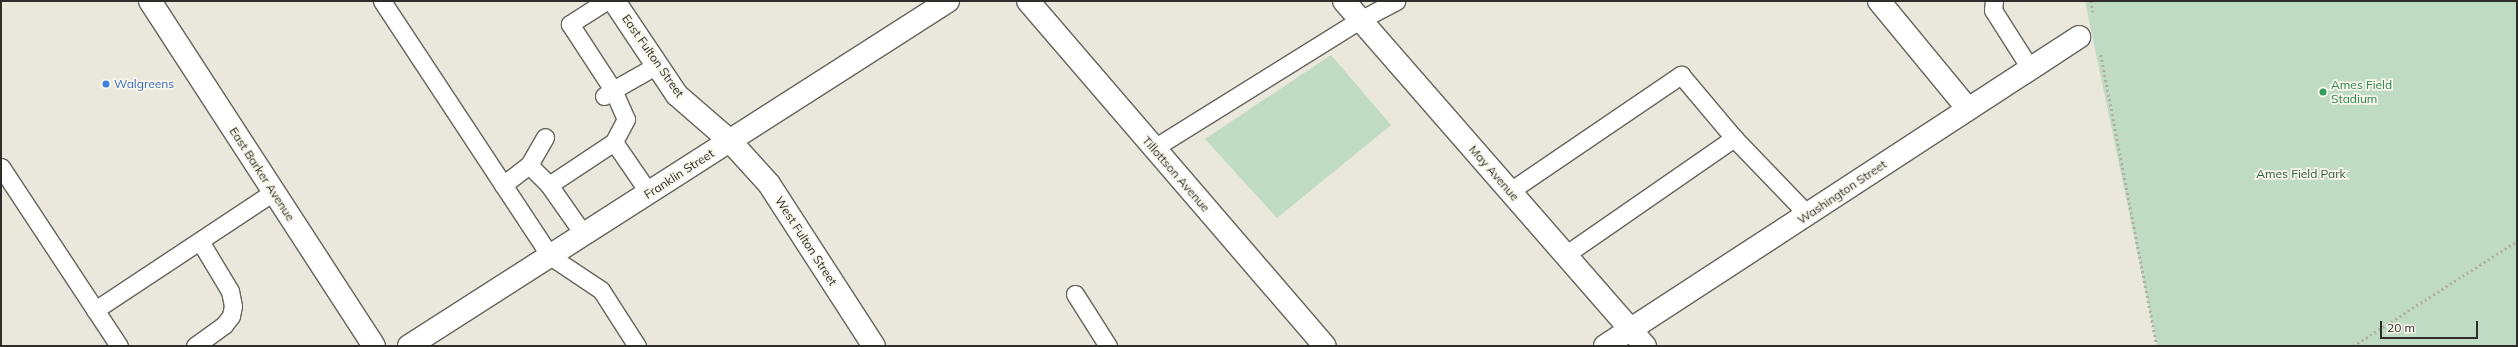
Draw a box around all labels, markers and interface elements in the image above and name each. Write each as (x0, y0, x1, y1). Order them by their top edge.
street label: East Fulton Street (619, 12, 687, 100)
place label: Walgreens (114, 77, 174, 91)
place label: Ames Field Stadium (2331, 78, 2392, 106)
marker: Walgreens (101, 79, 111, 89)
marker: Ames Field Stadium (2318, 87, 2328, 97)
street label: East Barker Avenue (226, 124, 298, 224)
street label: Tillottson Avenue (1139, 133, 1213, 215)
street label: May Avenue (1466, 142, 1522, 204)
street label: Franklin Street (641, 146, 717, 202)
street label: Washington Street (1795, 157, 1889, 227)
park label: Ames Field Park (2256, 167, 2346, 181)
street label: West Fulton Street (772, 194, 840, 288)
scale bar (2382, 313, 2480, 339)
text: 20 m (2387, 320, 2415, 335)

